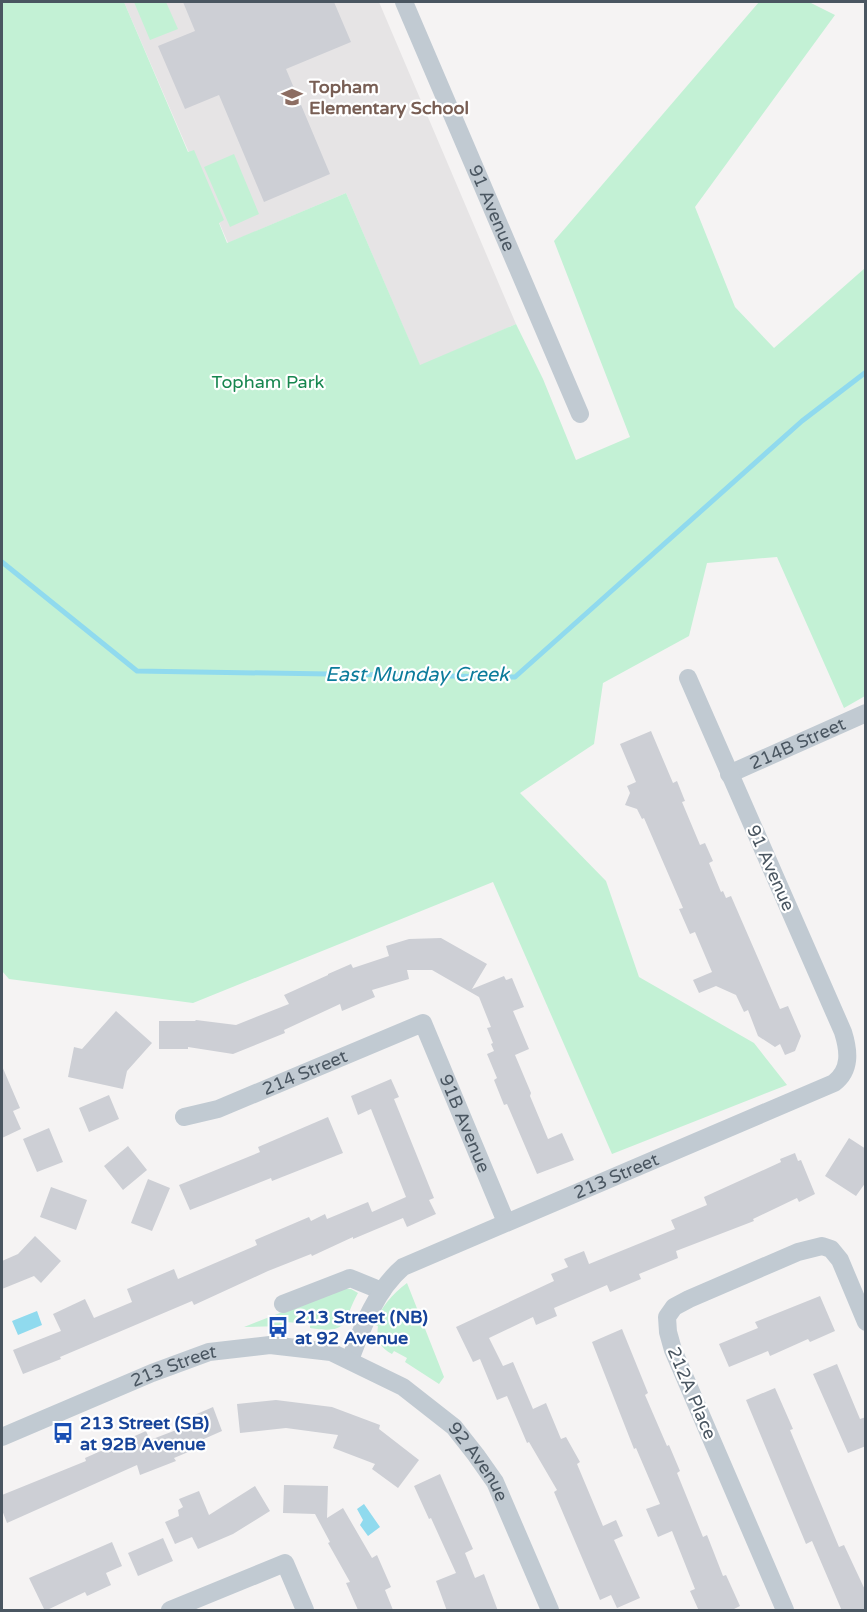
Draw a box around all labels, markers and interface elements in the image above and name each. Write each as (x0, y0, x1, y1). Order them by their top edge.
place label: Topham Elementary School (308, 76, 469, 119)
school or university icon: Topham Elementary School (280, 85, 304, 109)
street label: 91 Avenue (464, 161, 520, 255)
park label: Topham Park (212, 371, 325, 393)
water label: East Munday Creek (325, 663, 511, 687)
street label: 214B Street (746, 713, 849, 774)
street label: 91 Avenue (742, 822, 800, 914)
street label: 214 Street (259, 1045, 351, 1100)
street label: 91B Avenue (435, 1071, 495, 1176)
street label: 213 Street (570, 1148, 662, 1204)
place label: 213 Street (NB) at 92 Avenue (295, 1306, 428, 1349)
bus stop icon: 213 Street (NB) at 92 Avenue (266, 1315, 290, 1339)
street label: 213 Street (127, 1340, 218, 1392)
street label: 212A Place (663, 1343, 721, 1443)
place label: 213 Street (SB) at 92B Avenue (80, 1412, 210, 1455)
street label: 92 Avenue (443, 1418, 513, 1505)
bus stop icon: 213 Street (SB) at 92B Avenue (51, 1421, 75, 1445)

